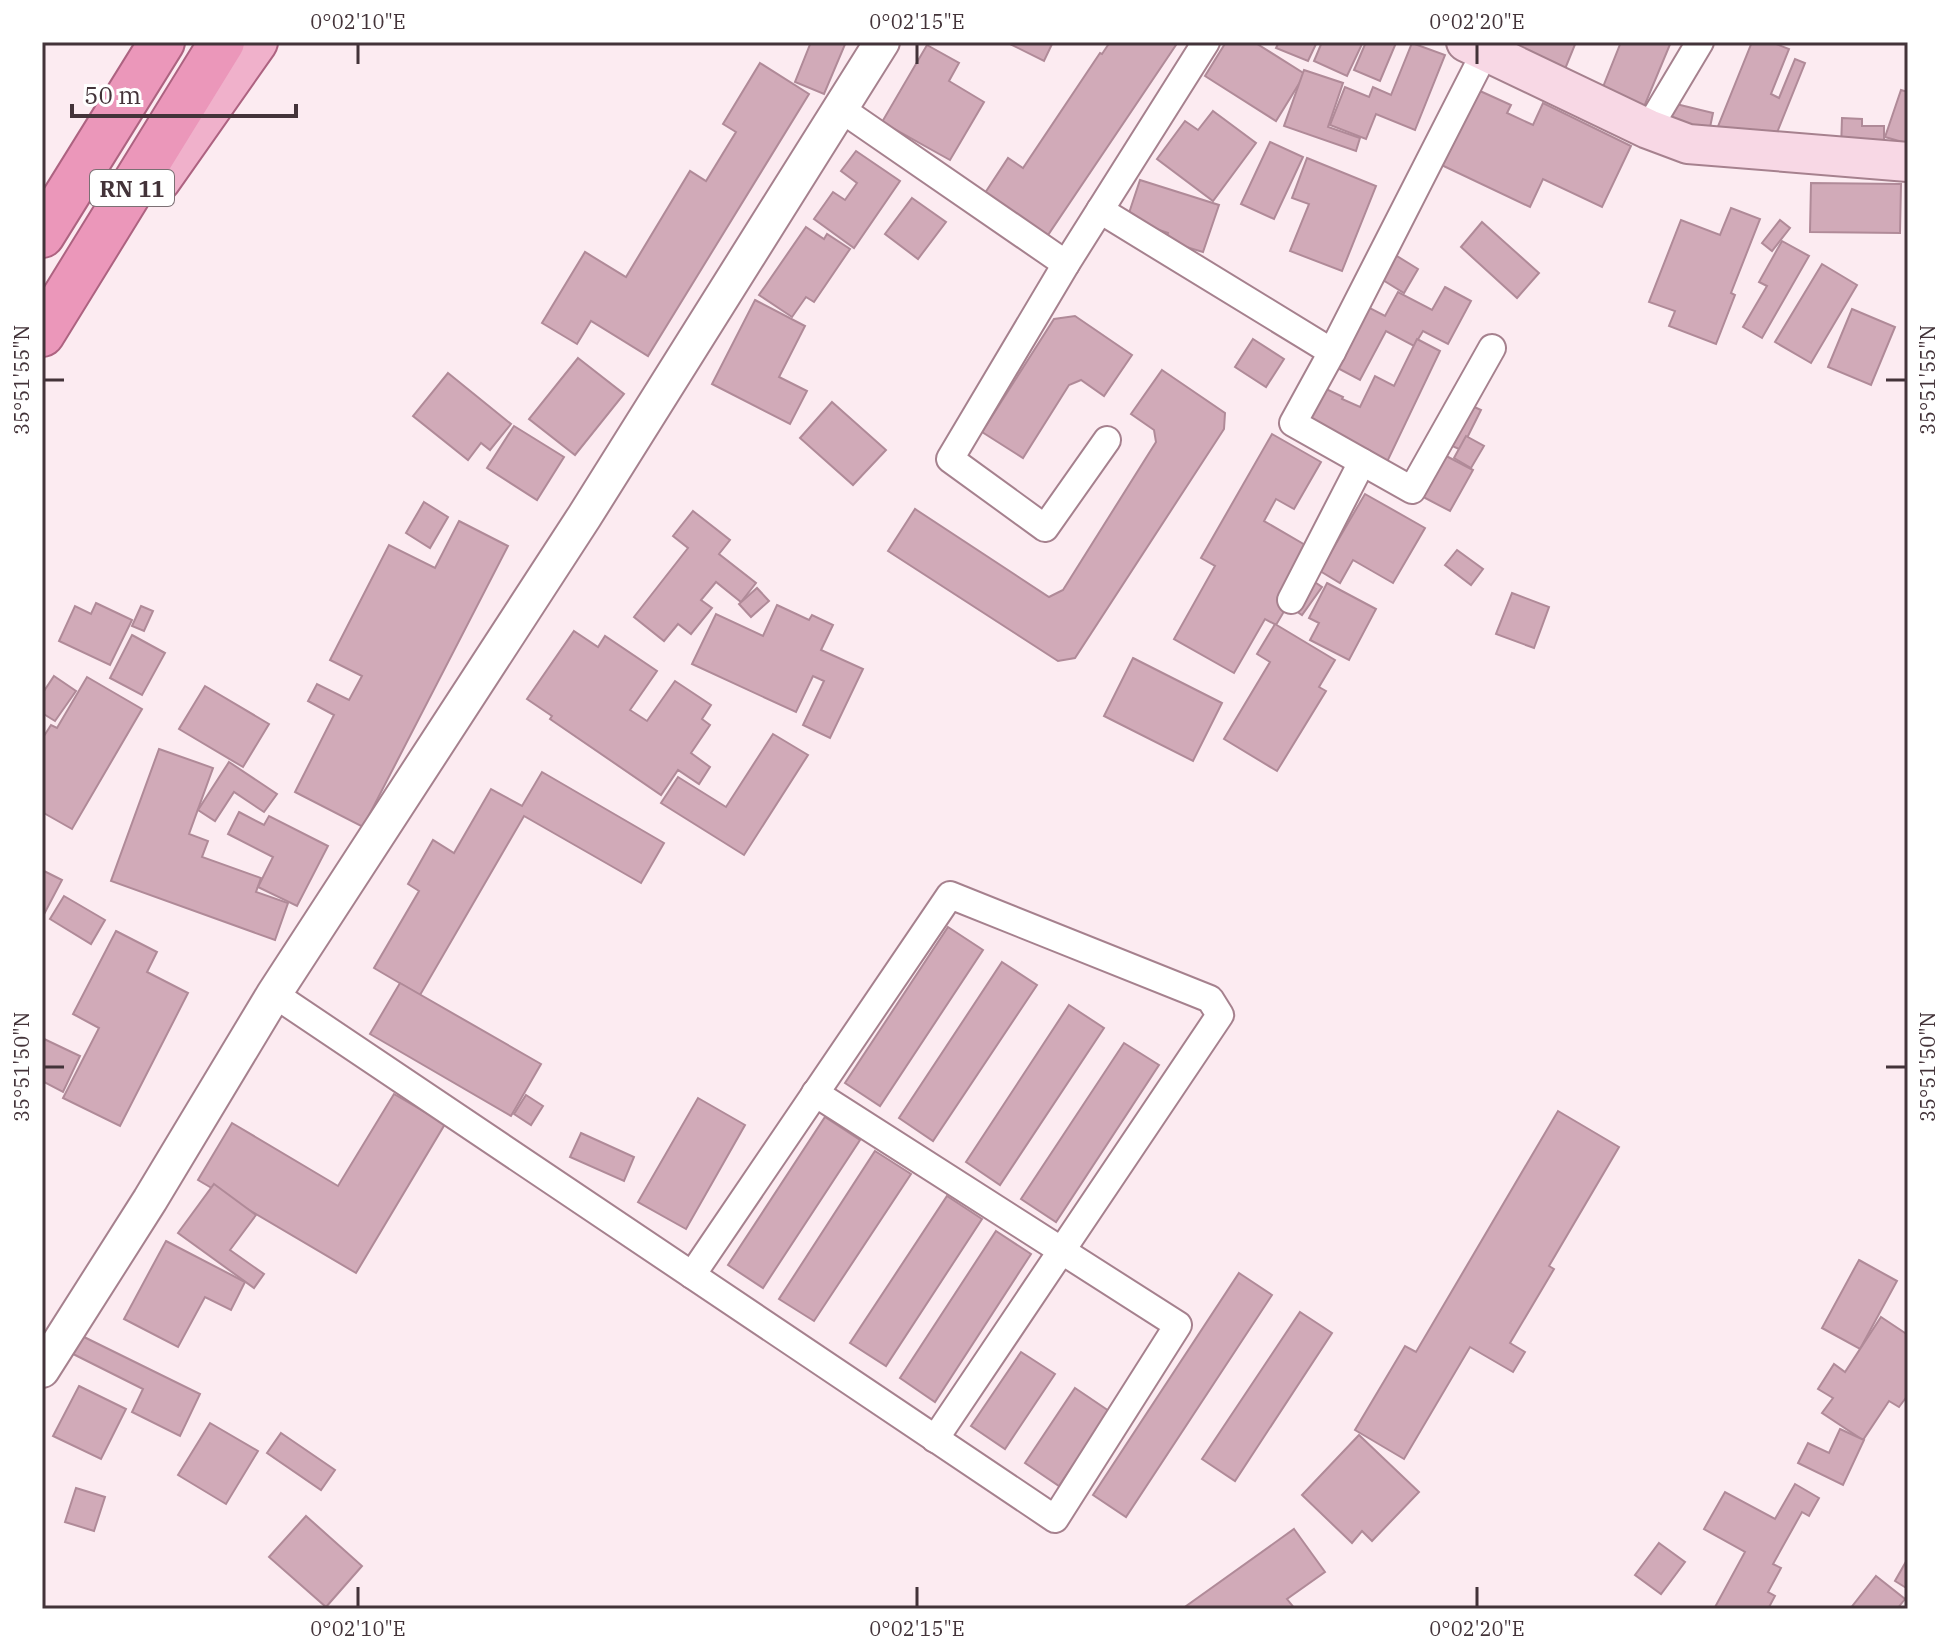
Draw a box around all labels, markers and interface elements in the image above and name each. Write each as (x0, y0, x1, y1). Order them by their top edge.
text: 0°02'10"E (310, 8, 406, 35)
text: 0°02'15"E (869, 8, 965, 35)
text: 0°02'20"E (1429, 8, 1525, 35)
scale bar (72, 68, 296, 118)
text: 50 m (84, 79, 141, 111)
road number: RN 11 (90, 170, 174, 206)
text: 35°51'55"N (8, 325, 35, 435)
text: 35°51'55"N (1914, 325, 1941, 435)
text: 35°51'50"N (8, 1012, 35, 1122)
text: 35°51'50"N (1914, 1012, 1941, 1122)
text: 0°02'10"E (310, 1615, 406, 1642)
text: 0°02'15"E (869, 1615, 965, 1642)
text: 0°02'20"E (1429, 1615, 1525, 1642)

